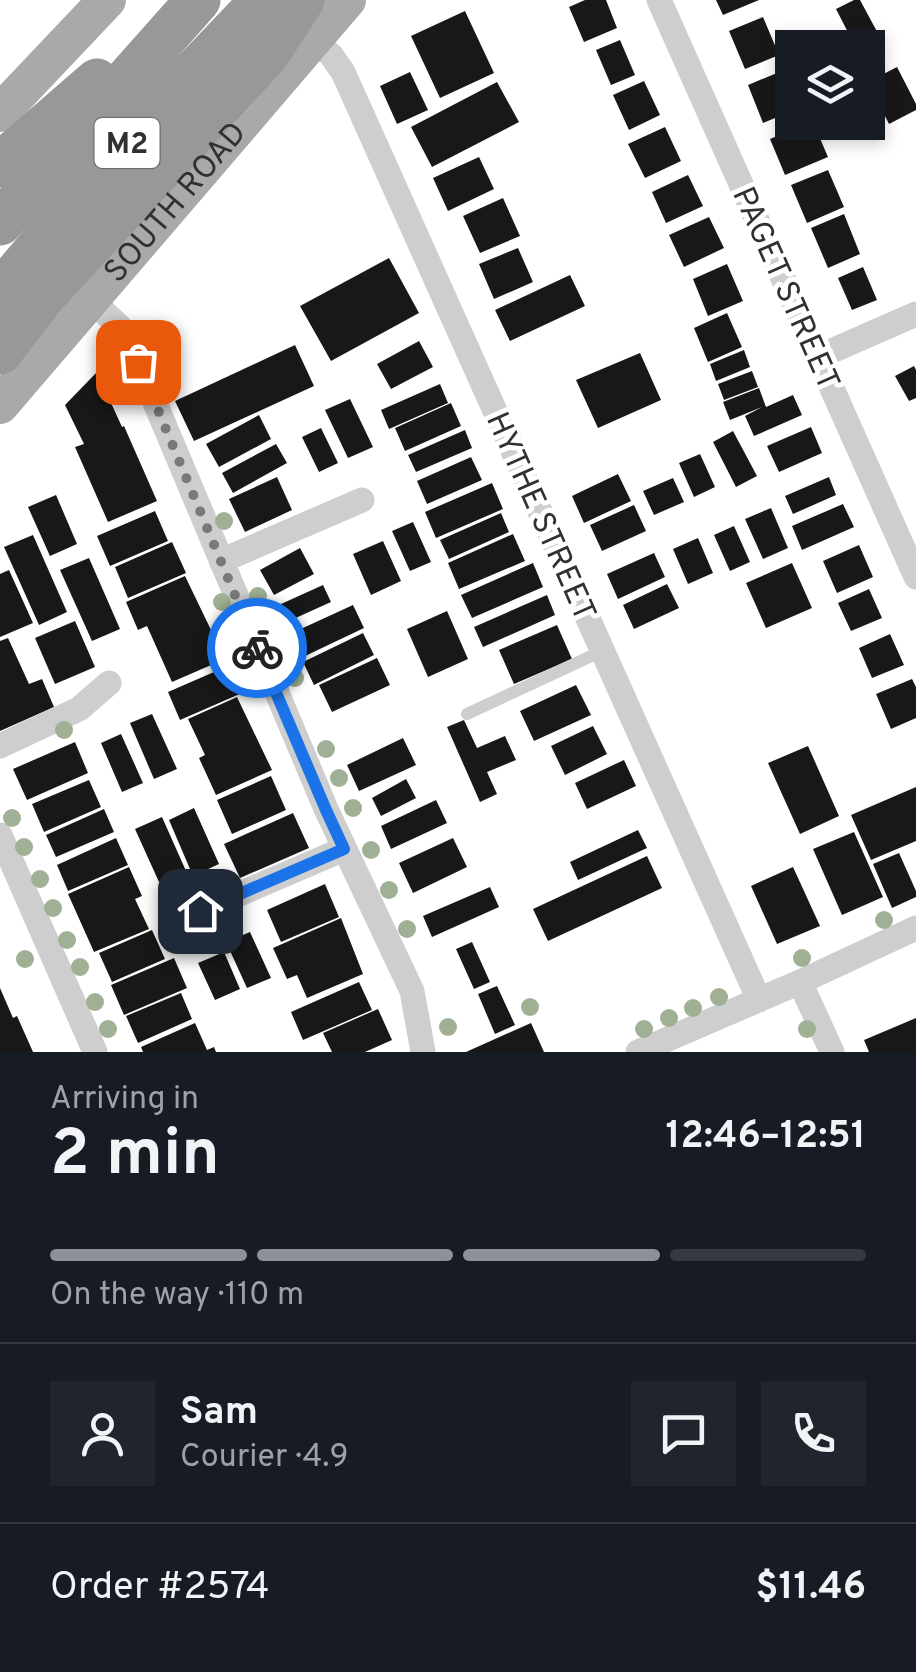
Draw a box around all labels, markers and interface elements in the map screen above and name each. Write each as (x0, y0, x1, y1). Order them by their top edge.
map controls (775, 30, 885, 140)
button: layers (775, 30, 885, 140)
street label: SOUTH ROAD (97, 115, 257, 292)
road number: M2 (94, 118, 160, 168)
street label: PAGET STREET (722, 181, 847, 397)
pin (96, 320, 181, 405)
icon: bag (111, 335, 166, 390)
street label: HYTHE STREET (475, 407, 603, 628)
courier (207, 598, 307, 698)
icon: bike (230, 621, 285, 676)
pin (158, 869, 243, 954)
icon: home (173, 884, 228, 939)
text: Arriving in (50, 1080, 199, 1120)
text: 12:46–12:51 (665, 1113, 866, 1162)
text: 2 min (50, 1116, 220, 1198)
text: On the way · 110 m (50, 1276, 304, 1316)
button: person (50, 1381, 155, 1486)
button: chat (631, 1381, 736, 1486)
button: phone (761, 1381, 866, 1486)
text: Sam (180, 1389, 258, 1438)
text: Courier · 4.9 (180, 1438, 349, 1478)
text: Order #2574 (50, 1564, 270, 1613)
text: $11.46 (755, 1564, 866, 1613)

